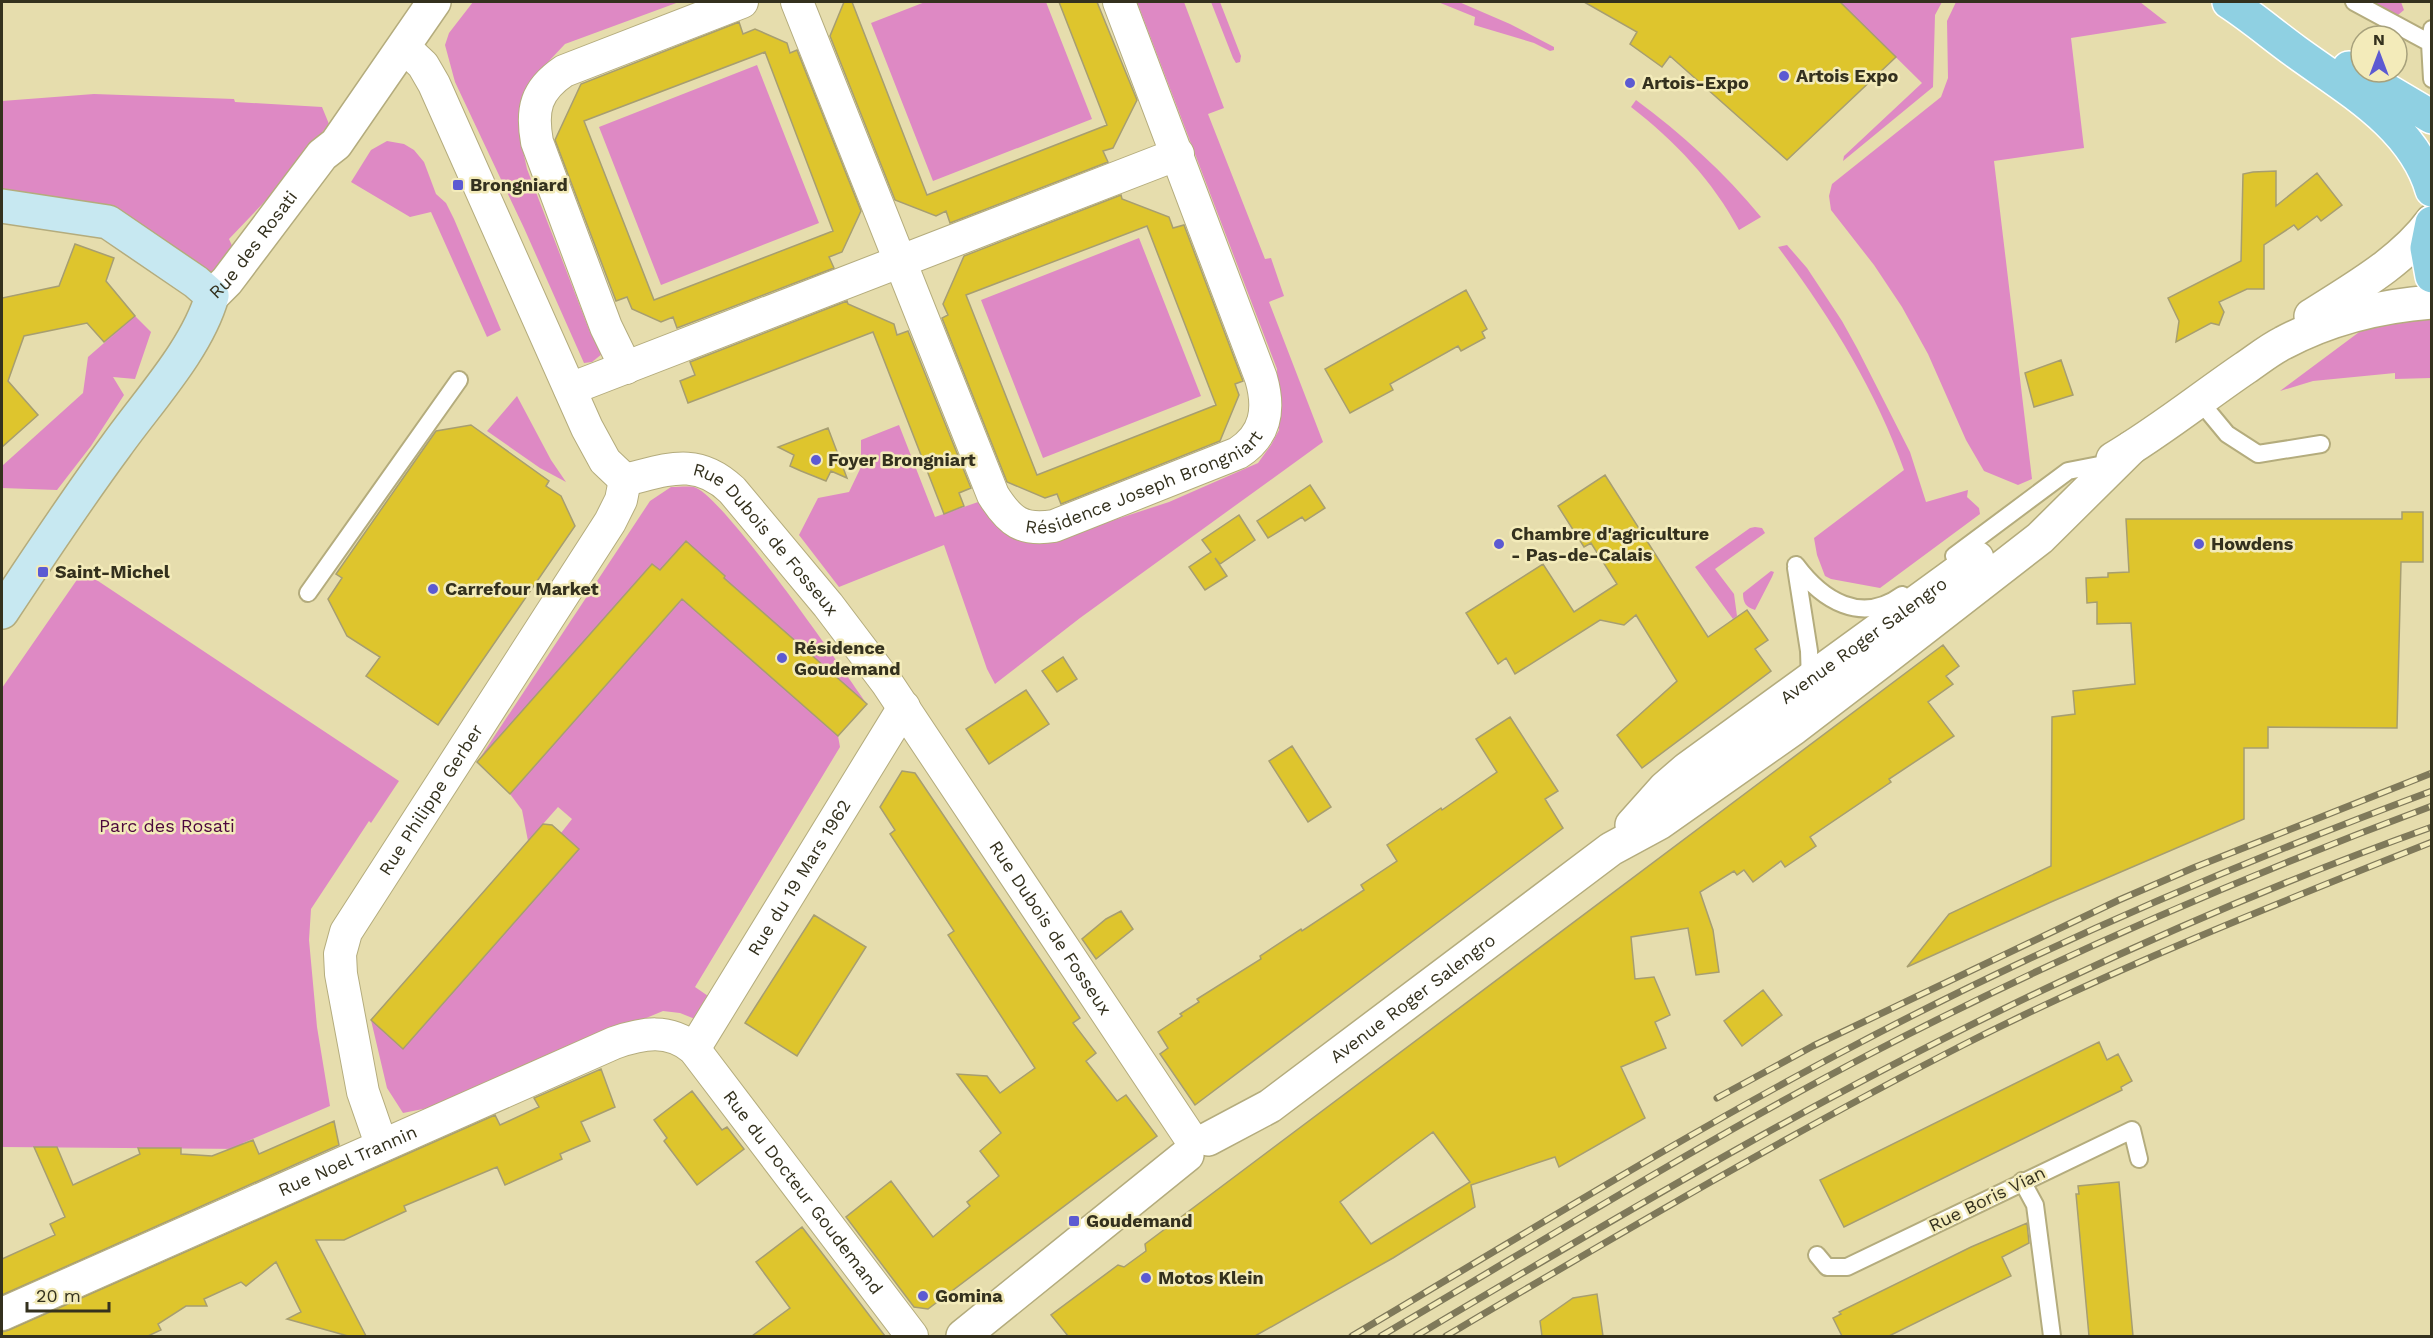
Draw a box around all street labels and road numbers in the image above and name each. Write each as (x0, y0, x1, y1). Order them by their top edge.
street label: Rue des Rosati (205, 186, 301, 303)
street label: Résidence Joseph Brongniart (1024, 426, 1267, 538)
street label: Rue Dubois de Fosseux (691, 458, 843, 620)
street label: Avenue Roger Salengro (1776, 572, 1951, 708)
street label: Rue Philippe Gerber (374, 720, 487, 879)
street label: Rue du 19 Mars 1962 (743, 796, 855, 959)
street label: Rue Dubois de Fosseux (985, 837, 1116, 1019)
street label: Avenue Roger Salengro (1326, 929, 1499, 1067)
street label: Rue du Docteur Goudemand (719, 1086, 887, 1298)
street label: Rue Noel Trannin (275, 1121, 420, 1200)
street label: Rue Boris Vian (1925, 1161, 2048, 1236)

